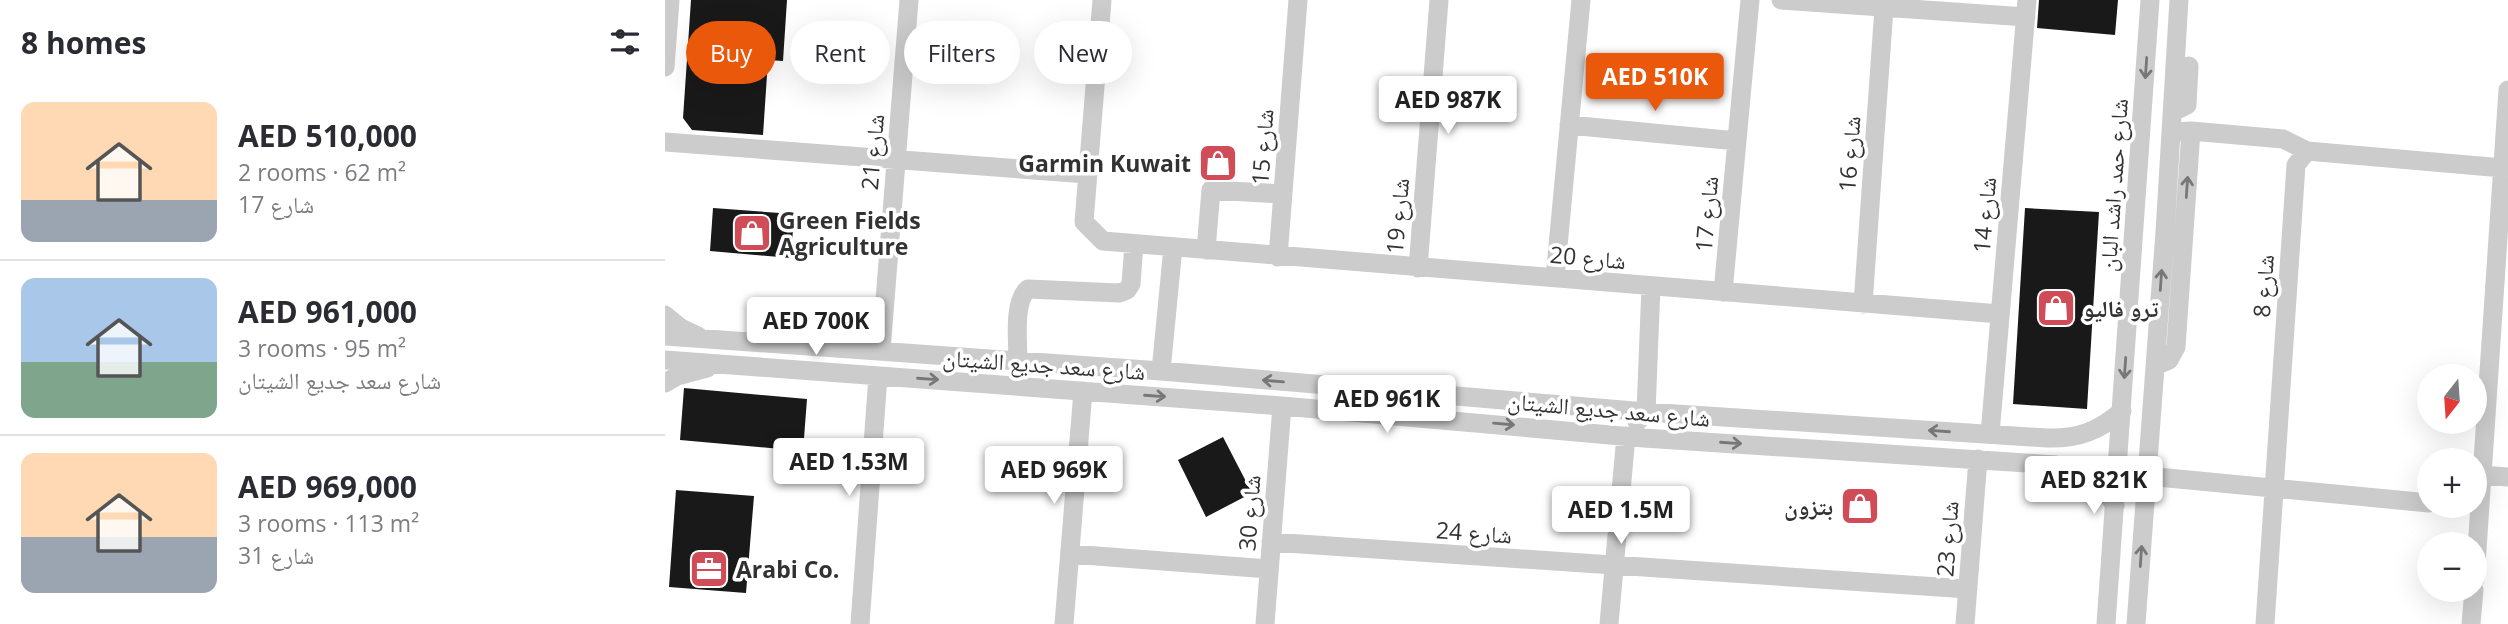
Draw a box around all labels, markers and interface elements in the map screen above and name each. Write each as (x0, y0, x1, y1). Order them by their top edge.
chip: Buy (686, 21, 776, 84)
chip: Rent (790, 21, 890, 84)
chip: Filters (904, 21, 1020, 84)
chip: New (1034, 21, 1132, 84)
text: 8 homes (21, 22, 146, 63)
icon: filters (606, 23, 644, 61)
pin: AED 510K (1583, 54, 1727, 113)
one-way arrow (2139, 56, 2152, 79)
text: AED 510K (1602, 60, 1708, 92)
pin: AED 987K (1376, 76, 1520, 136)
text: AED 987K (1395, 83, 1501, 115)
street label: شارع حمد راشد البان (2091, 97, 2135, 273)
street label: شارع 15 (1243, 108, 1281, 186)
street label: شارع 21 (853, 113, 891, 191)
text: AED 510,000 (238, 115, 417, 156)
street label: شارع 16 (1830, 115, 1868, 193)
icon: home (77, 130, 161, 214)
shop icon: Garmin Kuwait (1197, 142, 1239, 184)
place label: Garmin Kuwait (1018, 147, 1191, 179)
text: 2 rooms · 62 m² (238, 156, 406, 188)
street label: شارع 17 (1687, 175, 1725, 253)
street label: شارع 14 (1965, 176, 2003, 254)
one-way arrow (2181, 176, 2194, 199)
street label: شارع 19 (1378, 177, 1416, 255)
text: شارع 17 (238, 188, 314, 220)
place label: Green Fields Agriculture (779, 204, 921, 262)
shop icon: Green Fields Agriculture (731, 212, 773, 254)
street label: شارع 20 (1549, 238, 1627, 276)
street label: شارع 8 (2245, 254, 2281, 318)
one-way arrow (2155, 269, 2168, 292)
shop icon: ترو فاليو (2035, 287, 2077, 329)
text: AED 961,000 (238, 291, 417, 332)
place label: ترو فاليو (2083, 292, 2159, 324)
pin: AED 700K (744, 298, 888, 357)
text: AED 700K (763, 304, 869, 336)
icon: home (77, 306, 161, 390)
text: 3 rooms · 95 m² (238, 332, 406, 364)
street label: شارع سعد جديع الشيتان (942, 341, 1146, 387)
one-way arrow (2118, 357, 2131, 379)
text: شارع سعد جديع الشيتان (238, 364, 441, 396)
north arrow (2417, 364, 2487, 434)
map controls (2417, 364, 2487, 602)
one-way arrow (917, 373, 940, 386)
one-way arrow (1262, 374, 1284, 387)
pin: AED 961K (1315, 376, 1459, 435)
text: AED 961K (1334, 382, 1440, 414)
street label: شارع سعد جديع الشيتان (1506, 384, 1712, 434)
one-way arrow (1144, 390, 1167, 403)
one-way arrow (1492, 418, 1515, 431)
one-way arrow (1928, 424, 1951, 437)
one-way arrow (1719, 437, 1742, 450)
pin: AED 1.53M (769, 438, 929, 498)
text: AED 1.53M (789, 445, 909, 477)
pin: AED 969K (982, 447, 1126, 506)
button: + (2417, 448, 2487, 518)
text: AED 969K (1001, 453, 1107, 485)
pin: AED 821K (2022, 456, 2166, 516)
text: AED 821K (2041, 463, 2147, 495)
text: AED 969,000 (238, 466, 417, 507)
street label: شارع 30 (1230, 474, 1268, 552)
icon: home (77, 481, 161, 565)
shop icon: بتزون (1839, 485, 1881, 527)
pin: AED 1.5M (1549, 486, 1693, 546)
place label: بتزون (1784, 490, 1833, 522)
text: AED 1.5M (1568, 493, 1674, 525)
street label: شارع 23 (1928, 500, 1966, 578)
text: 3 rooms · 113 m² (238, 507, 419, 539)
street label: شارع 24 (1435, 513, 1513, 551)
button: − (2417, 532, 2487, 602)
text: شارع 31 (238, 539, 314, 571)
one-way arrow (2135, 545, 2148, 568)
office icon: Arabi Co. (688, 548, 730, 590)
place label: Arabi Co. (736, 553, 839, 585)

